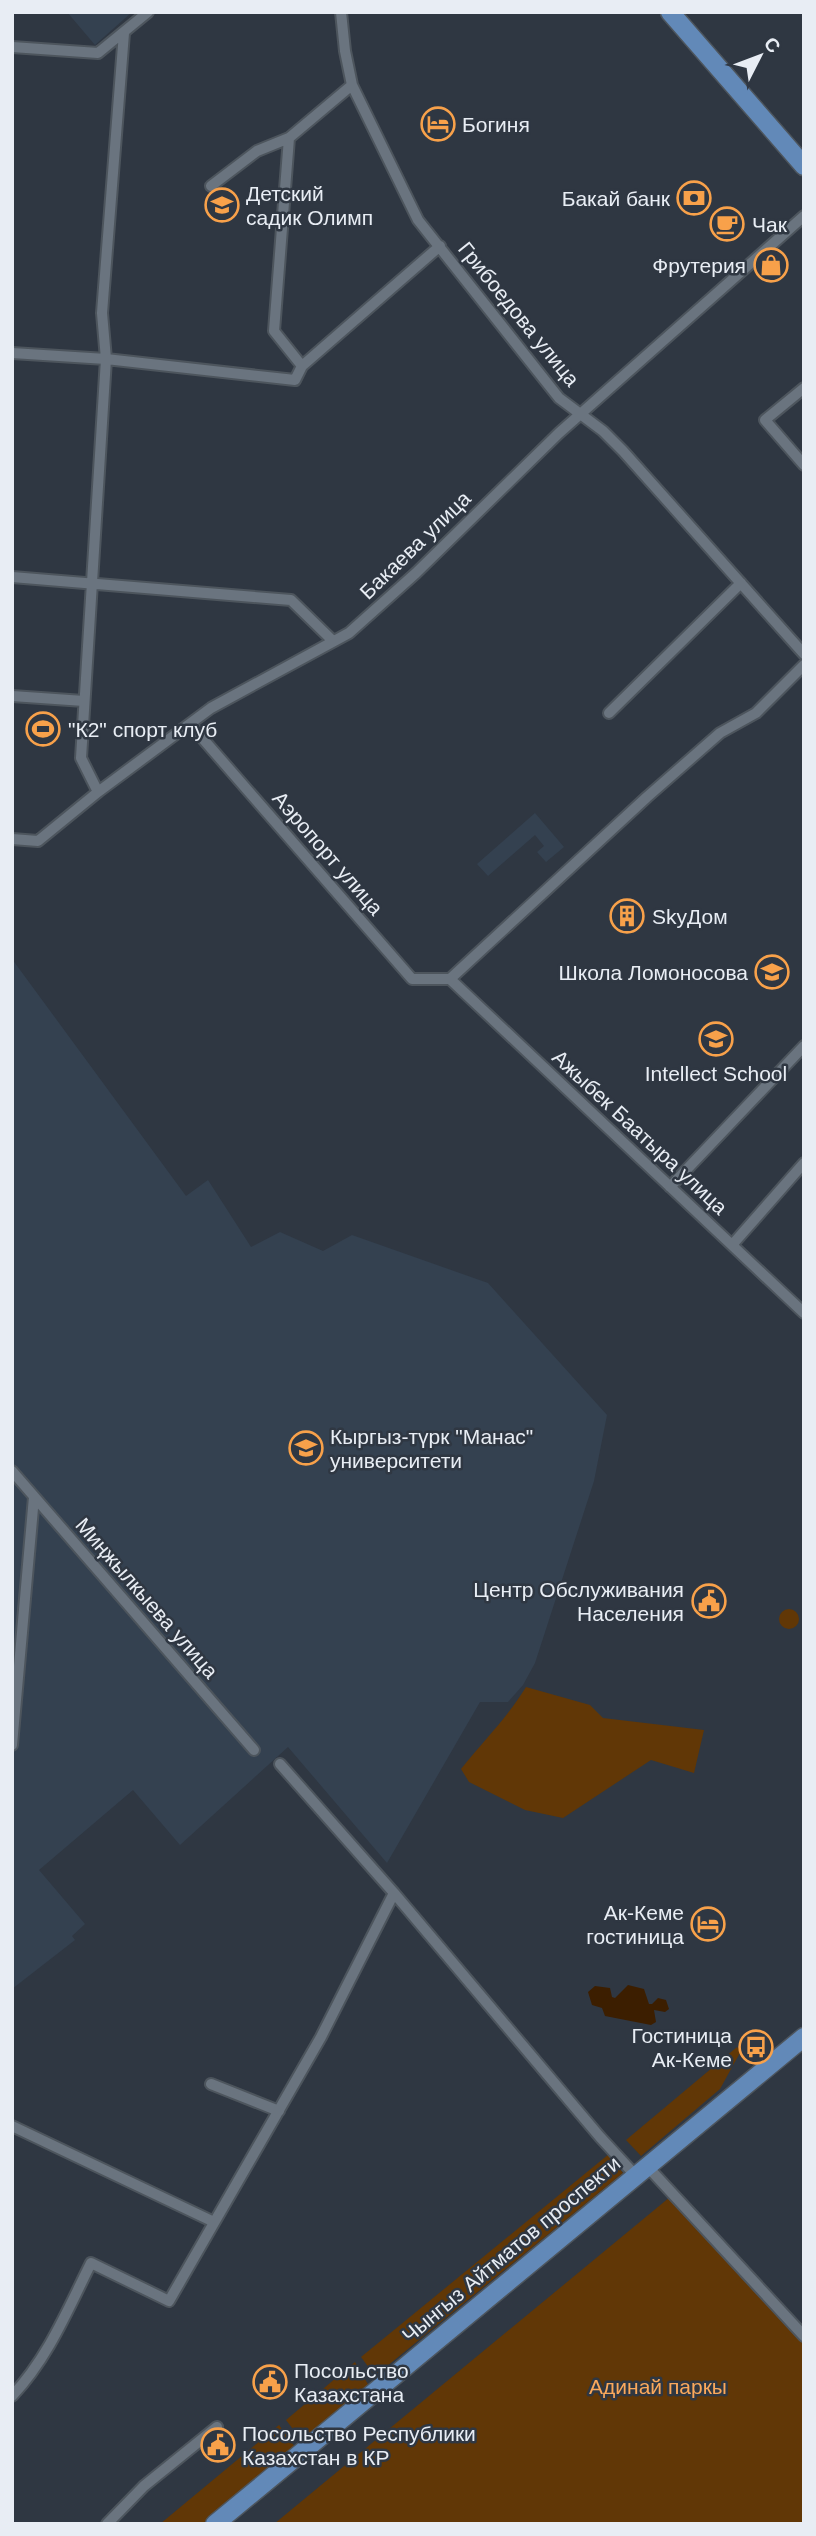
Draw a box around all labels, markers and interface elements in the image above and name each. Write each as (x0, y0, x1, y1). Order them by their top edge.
north arrow (725, 21, 795, 91)
text: С (760, 33, 785, 57)
hotel icon: Богиня (419, 105, 457, 143)
place label: Богиня (462, 113, 530, 136)
bank icon: Бакай банк (675, 179, 713, 217)
place label: Детский садик Олимп (246, 182, 373, 229)
school or university icon: Детский садик Олимп (203, 186, 241, 224)
place label: Бакай банк (562, 187, 671, 210)
cafe icon: Чак (708, 205, 746, 243)
place label: Чак (752, 213, 788, 236)
street label: Грибоедова улица (454, 237, 584, 391)
shop icon: Фрутерия (752, 246, 790, 284)
place label: Фрутерия (652, 254, 746, 277)
street label: Бакаева улица (355, 486, 475, 604)
sports icon: "К2" спорт клуб (24, 710, 62, 748)
place label: "К2" спорт клуб (68, 718, 217, 741)
street label: Аэропорт улица (268, 787, 388, 920)
building icon: SkyДом (608, 897, 646, 935)
place label: SkyДом (652, 905, 728, 928)
school or university icon: Школа Ломоносова (753, 953, 791, 991)
place label: Школа Ломоносова (558, 961, 748, 984)
school or university icon: Intellect School (697, 1020, 735, 1058)
street label: Ажыбек Баатыра улица (548, 1045, 732, 1219)
place label: Intellect School (645, 1062, 787, 1085)
place label: Кыргыз-түрк "Манас" университети (330, 1425, 533, 1472)
school or university icon: Кыргыз-түрк "Манас" университети (287, 1429, 325, 1467)
street label: Миңжылкыева улица (71, 1513, 223, 1683)
place label: Центр Обслуживания Населения (473, 1578, 684, 1625)
public building icon: Центр Обслуживания Населения (690, 1582, 728, 1620)
place label: Ак-Кеме гостиница (586, 1901, 684, 1948)
hotel icon: Ак-Кеме гостиница (689, 1905, 727, 1943)
place label: Гостиница Ак-Кеме (631, 2024, 732, 2071)
bus stop icon: Гостиница Ак-Кеме (737, 2028, 775, 2066)
street label: Чынгыз Айтматов проспекти (397, 2151, 625, 2347)
place label: Посольство Казахстана (294, 2359, 409, 2406)
public building icon: Посольство Казахстана (251, 2363, 289, 2401)
park label: Адинай паркы (589, 2375, 727, 2398)
place label: Посольство Республики Казахстан в КР (242, 2422, 476, 2469)
public building icon: Посольство Республики Казахстан в КР (199, 2426, 237, 2464)

